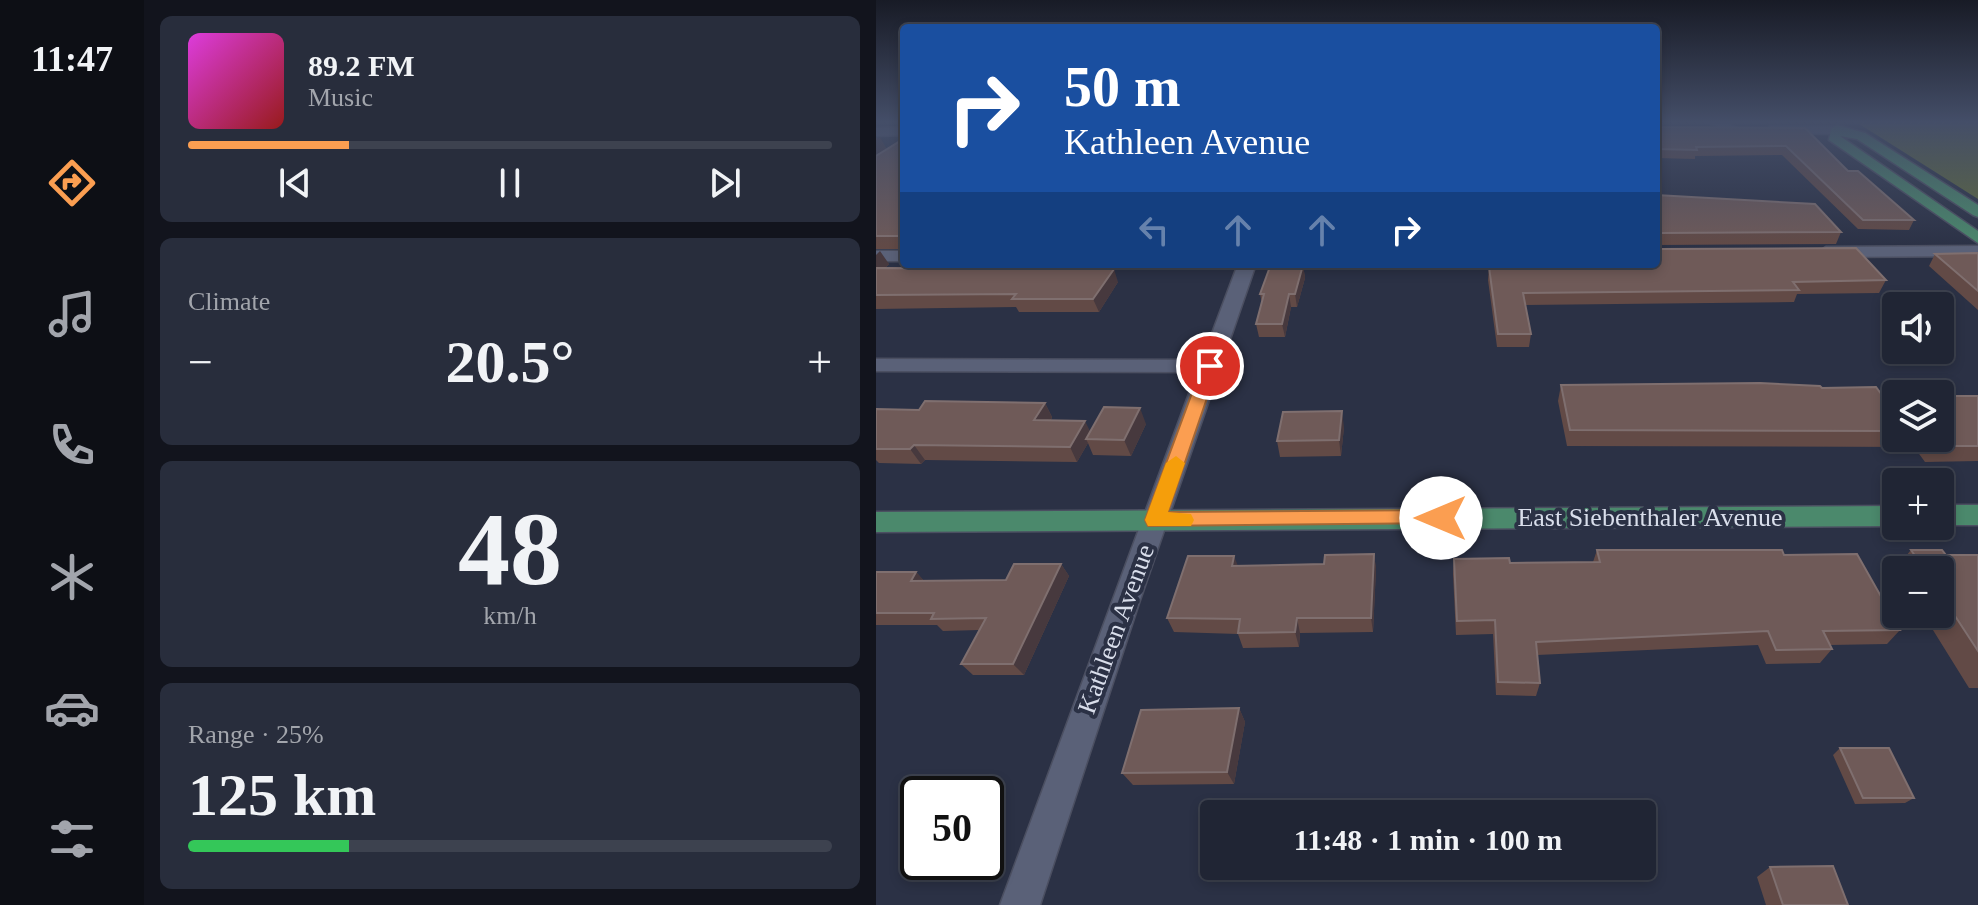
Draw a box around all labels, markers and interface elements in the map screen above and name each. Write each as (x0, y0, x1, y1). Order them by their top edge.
text: 11:47 (31, 39, 113, 79)
text: 89.2 FM (308, 49, 415, 82)
icon: right (932, 56, 1036, 160)
text: 50 m (1064, 56, 1181, 118)
text: Music (308, 83, 373, 112)
text: Kathleen Avenue (1064, 122, 1310, 162)
icon: directions (44, 155, 100, 211)
icon: previous (273, 161, 317, 205)
icon: pause (488, 161, 532, 205)
icon: next (703, 161, 747, 205)
icon: left (1132, 208, 1176, 252)
icon: ahead (1216, 208, 1260, 252)
icon: ahead (1300, 208, 1344, 252)
icon: right (1384, 208, 1428, 252)
icon: music (44, 286, 100, 342)
text: Climate (188, 287, 270, 316)
map controls (1882, 292, 1954, 628)
button: sound (1882, 292, 1954, 364)
text: 20.5° (446, 329, 575, 395)
pin (1176, 332, 1244, 400)
text: − (188, 338, 213, 387)
text: + (807, 338, 832, 387)
icon: arrive (1188, 344, 1232, 388)
button: layers (1882, 380, 1954, 452)
icon: phone (44, 417, 100, 473)
button: + (1882, 468, 1954, 540)
position arrow (1399, 476, 1483, 560)
text: 48 (458, 491, 562, 606)
street label: East Siebenthaler Avenue (1517, 503, 1783, 532)
street label: Kathleen Avenue (1072, 540, 1160, 718)
icon: climate (44, 549, 100, 605)
button: − (1882, 556, 1954, 628)
text: km/h (483, 601, 537, 630)
icon: car (44, 680, 100, 736)
text: Range · 25% (188, 720, 324, 749)
text: 125 km (188, 762, 376, 828)
speed limit sign: 50 (900, 776, 1004, 880)
icon: filters (44, 811, 100, 867)
text: 11:48 · 1 min · 100 m (1294, 823, 1562, 856)

